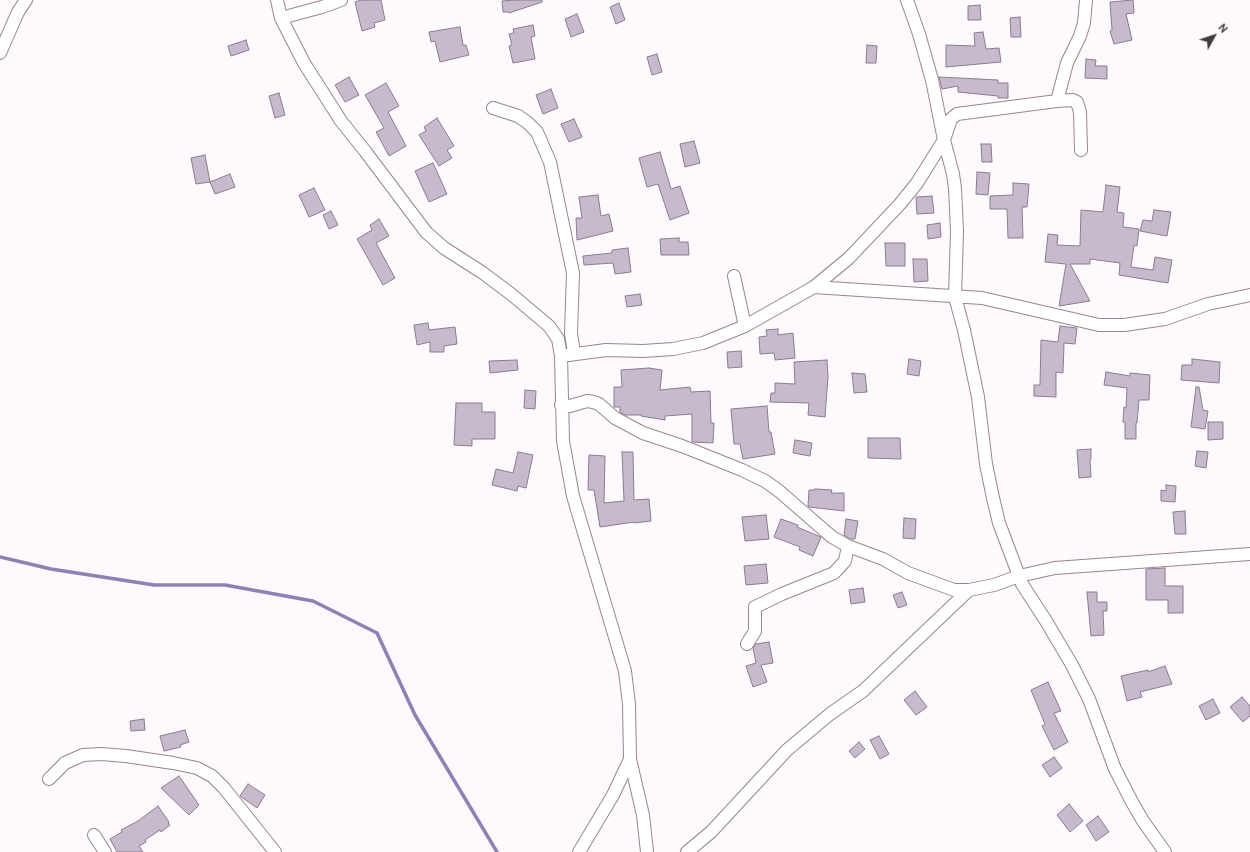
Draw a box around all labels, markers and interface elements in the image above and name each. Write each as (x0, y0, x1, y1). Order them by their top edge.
north arrow (1194, 16, 1234, 56)
text: N (1215, 21, 1231, 36)

